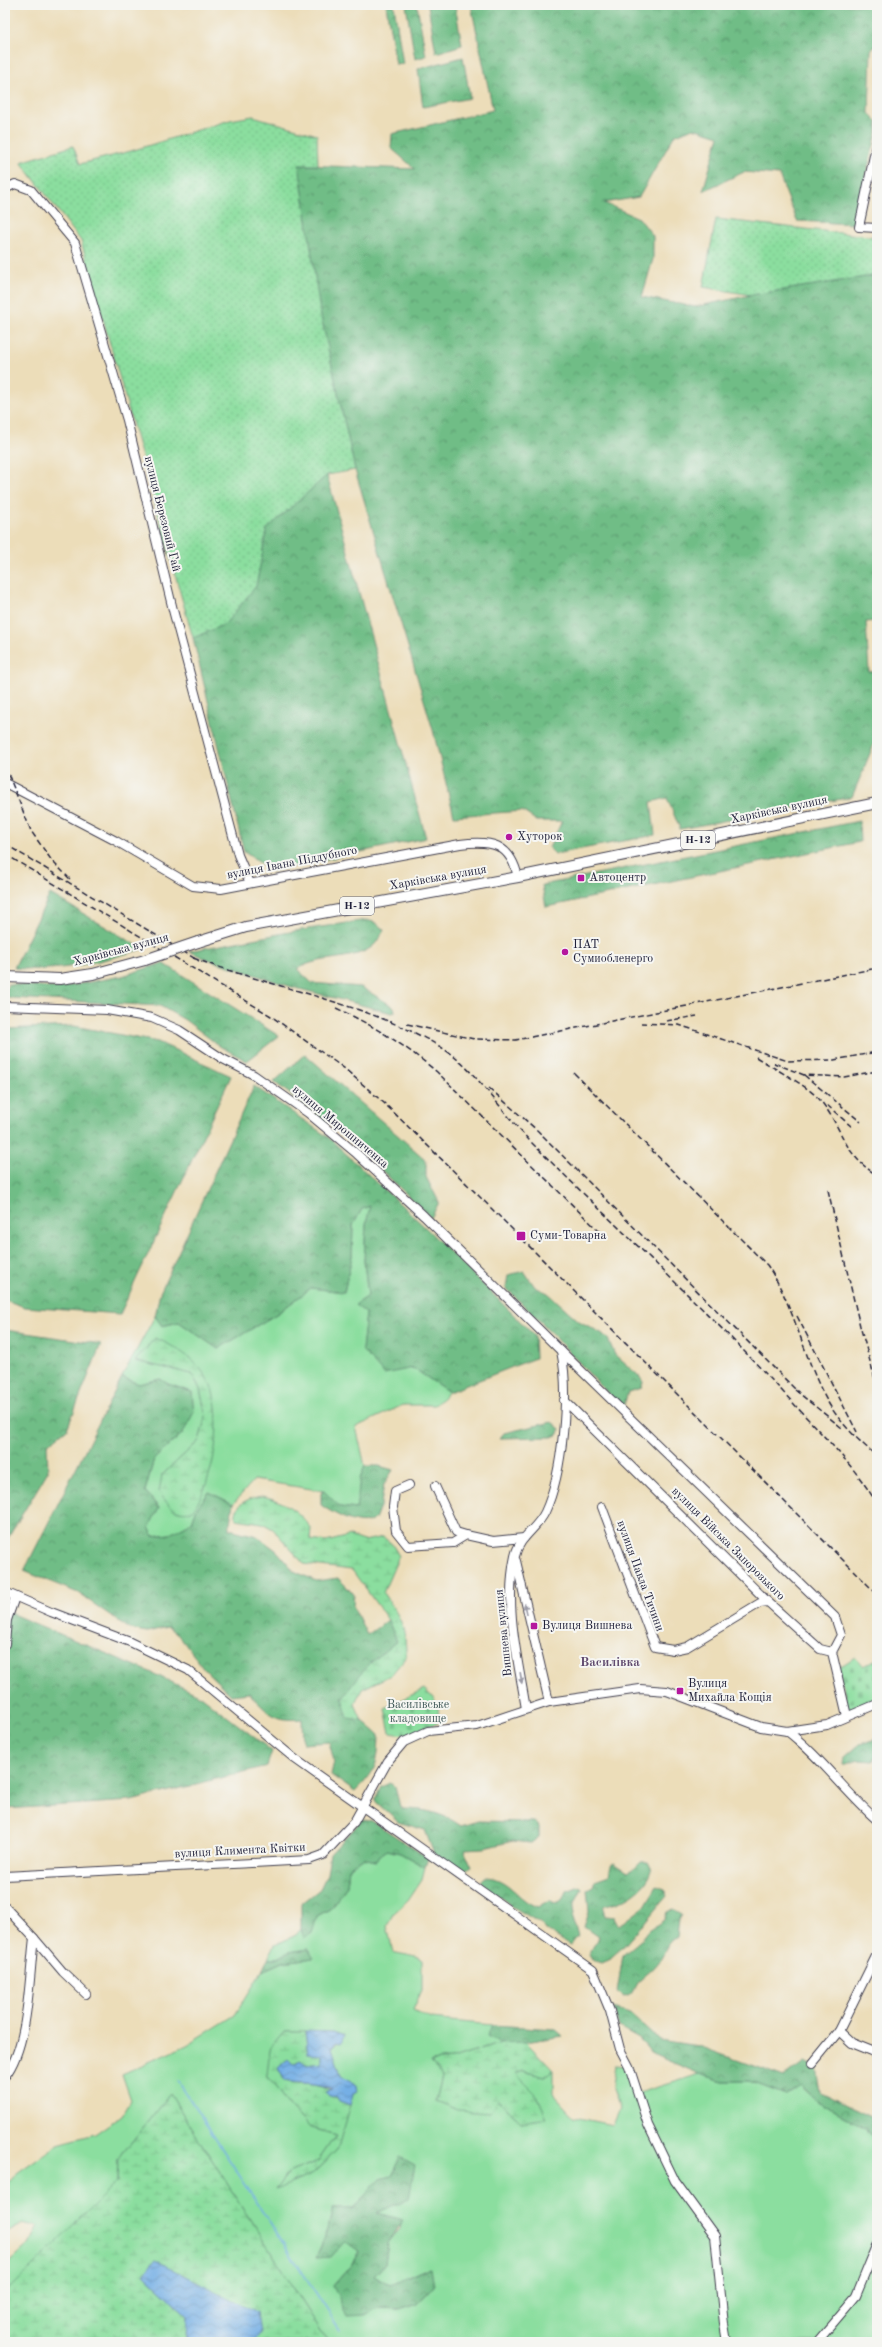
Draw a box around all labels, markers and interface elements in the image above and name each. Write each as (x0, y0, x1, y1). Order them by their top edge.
street label: вулиця Березовий Гай (142, 455, 182, 573)
street label: Харківська вулиця (729, 793, 828, 826)
place label: Хуторок (517, 831, 562, 843)
road number: Н-12 (681, 831, 715, 849)
marker: Хуторок (504, 832, 514, 842)
street label: вулиця Івана Піддубного (226, 844, 358, 882)
street label: Харківська вулиця (388, 863, 488, 892)
place label: Автоцентр (589, 872, 646, 884)
marker: Автоцентр (576, 873, 586, 883)
road number: Н-12 (340, 897, 374, 915)
street label: Харківська вулиця (72, 930, 170, 969)
place label: ПАТ Сумиобленерго (573, 939, 653, 965)
marker: ПАТ Сумиобленерго (560, 947, 570, 957)
street label: вулиця Мирошниченка (290, 1084, 390, 1171)
marker: Суми-Товарна (515, 1230, 527, 1242)
place label: Суми-Товарна (530, 1230, 606, 1242)
street label: вулиця Війська Запорозького (669, 1484, 788, 1603)
street label: вулиця Павла Тичини (614, 1519, 666, 1633)
street label: Вишнева вулиця (493, 1589, 515, 1677)
one-way arrow (523, 1603, 529, 1615)
place label: Вулиця Вишнева (542, 1620, 632, 1632)
marker: Вулиця Вишнева (529, 1621, 539, 1631)
district label: Василівка (580, 1656, 640, 1669)
one-way arrow (518, 1672, 524, 1684)
place label: Вулиця Михайла Кощія (688, 1678, 772, 1704)
marker: Вулиця Михайла Кощія (675, 1686, 685, 1696)
park label: Василівське кладовище (387, 1698, 450, 1725)
street label: вулиця Климента Квітки (174, 1841, 306, 1860)

